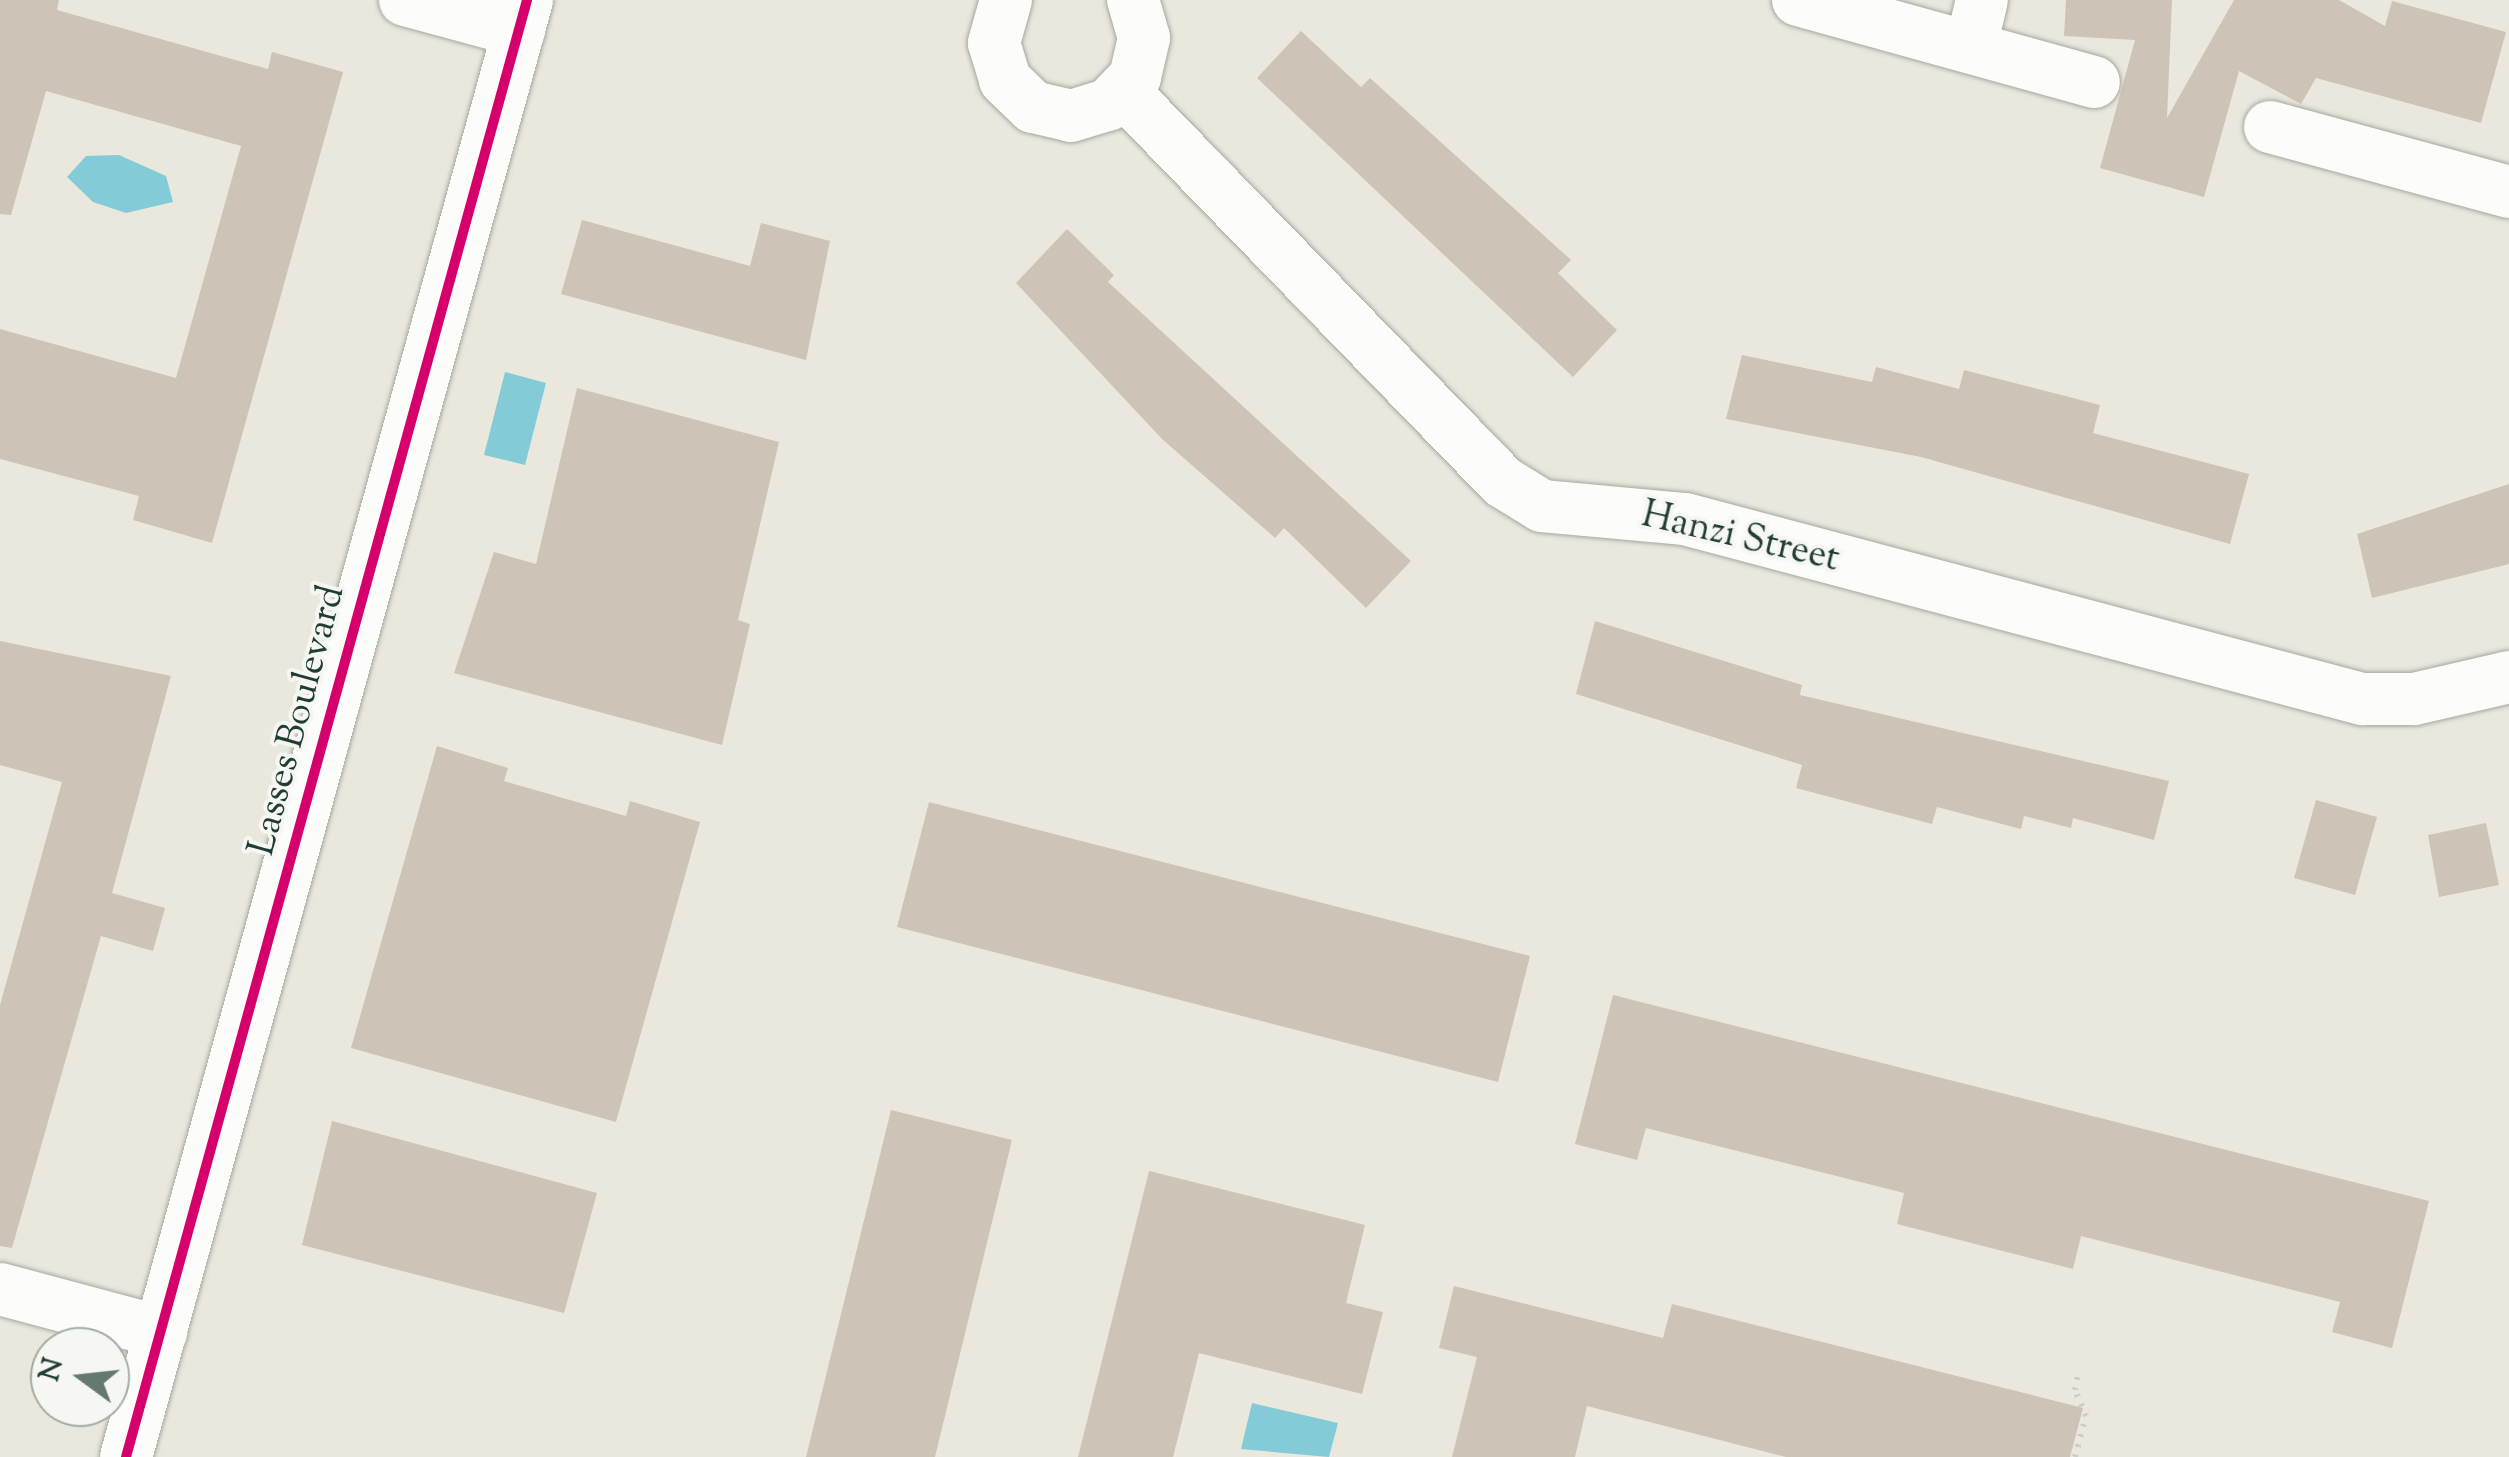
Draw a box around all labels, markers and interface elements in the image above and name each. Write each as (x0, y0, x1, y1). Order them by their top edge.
street label: Hanzi Street (1637, 494, 1843, 584)
street label: Lasses Boulevard (241, 581, 357, 861)
north arrow (30, 1327, 130, 1427)
text: N (31, 1354, 75, 1386)

